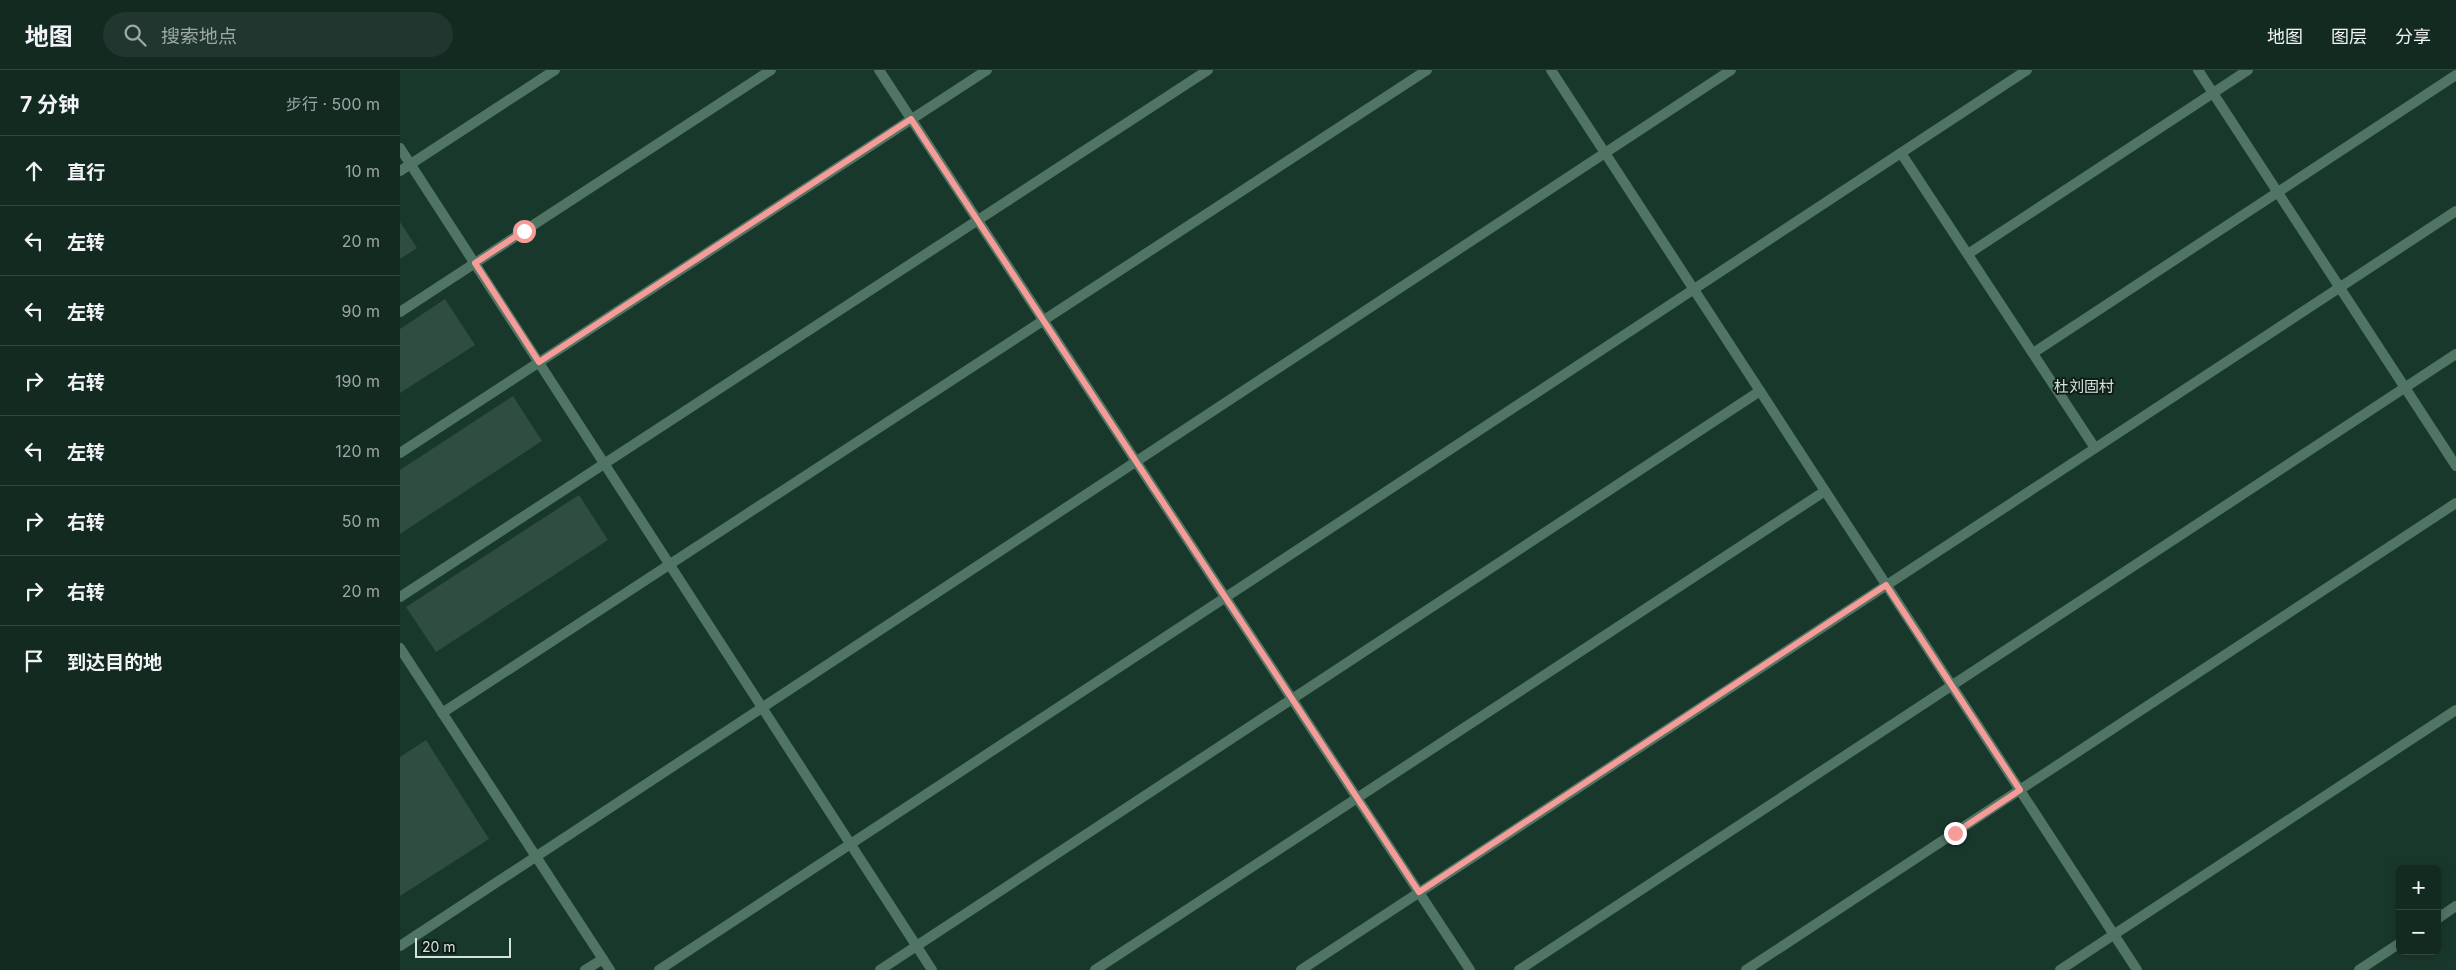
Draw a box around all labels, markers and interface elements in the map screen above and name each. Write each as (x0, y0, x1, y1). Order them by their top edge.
search box (103, 12, 453, 57)
icon: search (121, 21, 149, 49)
text: 地图 (25, 22, 73, 51)
text: 搜索地点 (161, 25, 237, 48)
text: 地图 (2267, 26, 2303, 47)
text: 图层 (2331, 26, 2367, 47)
text: 分享 (2395, 26, 2431, 47)
text: 7 分钟 (20, 92, 79, 117)
text: 步行 · 500 m (286, 94, 380, 114)
icon: ahead (20, 157, 48, 185)
text: 直行 (67, 161, 105, 184)
text: 10 m (345, 161, 380, 181)
route start (513, 220, 536, 243)
icon: left (20, 227, 48, 255)
text: 左转 (67, 231, 105, 254)
text: 20 m (342, 231, 380, 251)
icon: left (20, 297, 48, 325)
text: 左转 (67, 301, 105, 324)
text: 90 m (341, 301, 380, 321)
icon: right (20, 367, 48, 395)
text: 右转 (67, 371, 105, 394)
text: 190 m (335, 371, 380, 391)
district label: 杜刘固村 (2054, 377, 2114, 396)
icon: left (20, 437, 48, 465)
text: 左转 (67, 441, 105, 464)
text: 120 m (335, 441, 380, 461)
icon: right (20, 507, 48, 535)
text: 右转 (67, 511, 105, 534)
text: 50 m (342, 511, 380, 531)
icon: right (20, 577, 48, 605)
text: 右转 (67, 581, 105, 604)
text: 20 m (342, 581, 380, 601)
icon: arrive (20, 647, 48, 675)
text: 到达目的地 (67, 651, 162, 674)
route end (1944, 822, 1967, 845)
map controls (2396, 865, 2441, 955)
button: + (2396, 865, 2441, 910)
button: − (2396, 910, 2441, 955)
scale bar (415, 935, 511, 958)
text: 20 m (422, 938, 456, 955)

